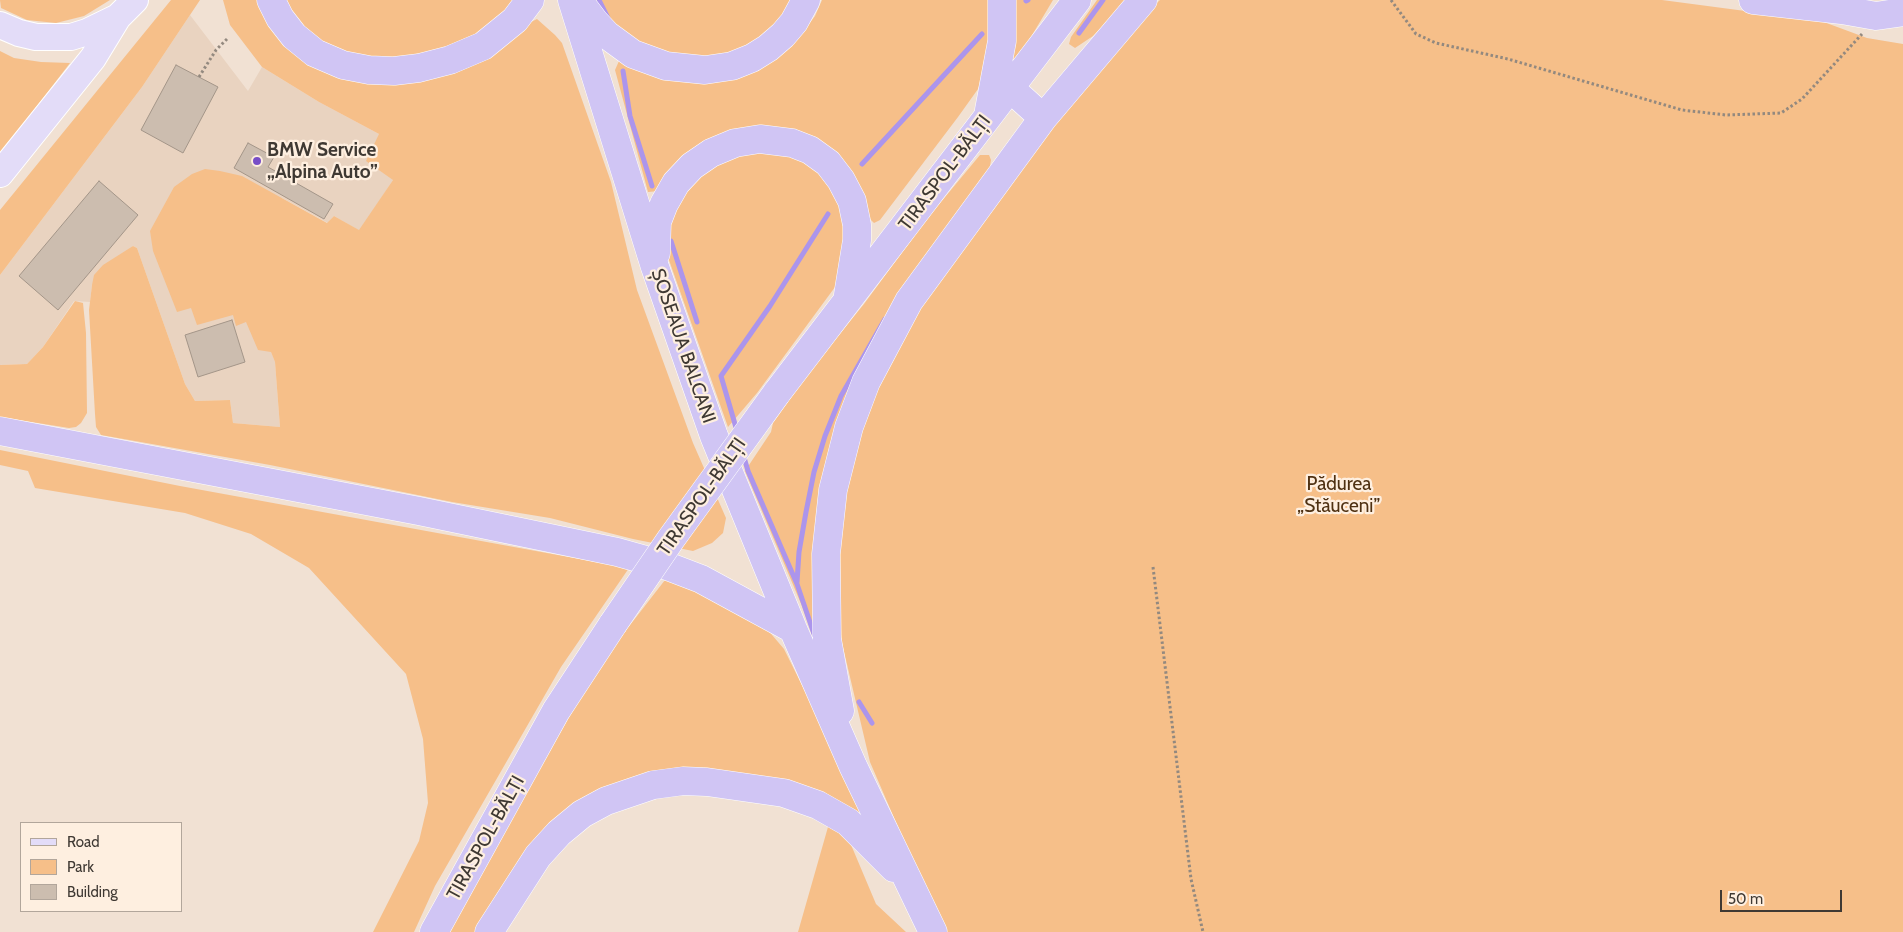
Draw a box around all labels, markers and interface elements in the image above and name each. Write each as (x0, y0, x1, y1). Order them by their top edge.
street label: TIRASPOL-BĂLȚI (894, 111, 996, 235)
place label: BMW Service „Alpina Auto” (267, 139, 378, 183)
marker: BMW Service „Alpina Auto” (251, 155, 263, 167)
street label: ȘOSEAUA BALCANI (646, 266, 720, 426)
street label: TIRASPOL-BĂLȚI (653, 434, 751, 560)
park label: Pădurea „Stăuceni” (1298, 473, 1380, 517)
street label: TIRASPOL-BĂLȚI (442, 772, 530, 904)
legend (20, 822, 182, 912)
text: Road (67, 833, 100, 851)
text: Park (67, 858, 94, 876)
scale bar (1723, 880, 1846, 912)
text: Building (67, 883, 118, 901)
text: 50 m (1728, 890, 1763, 908)

